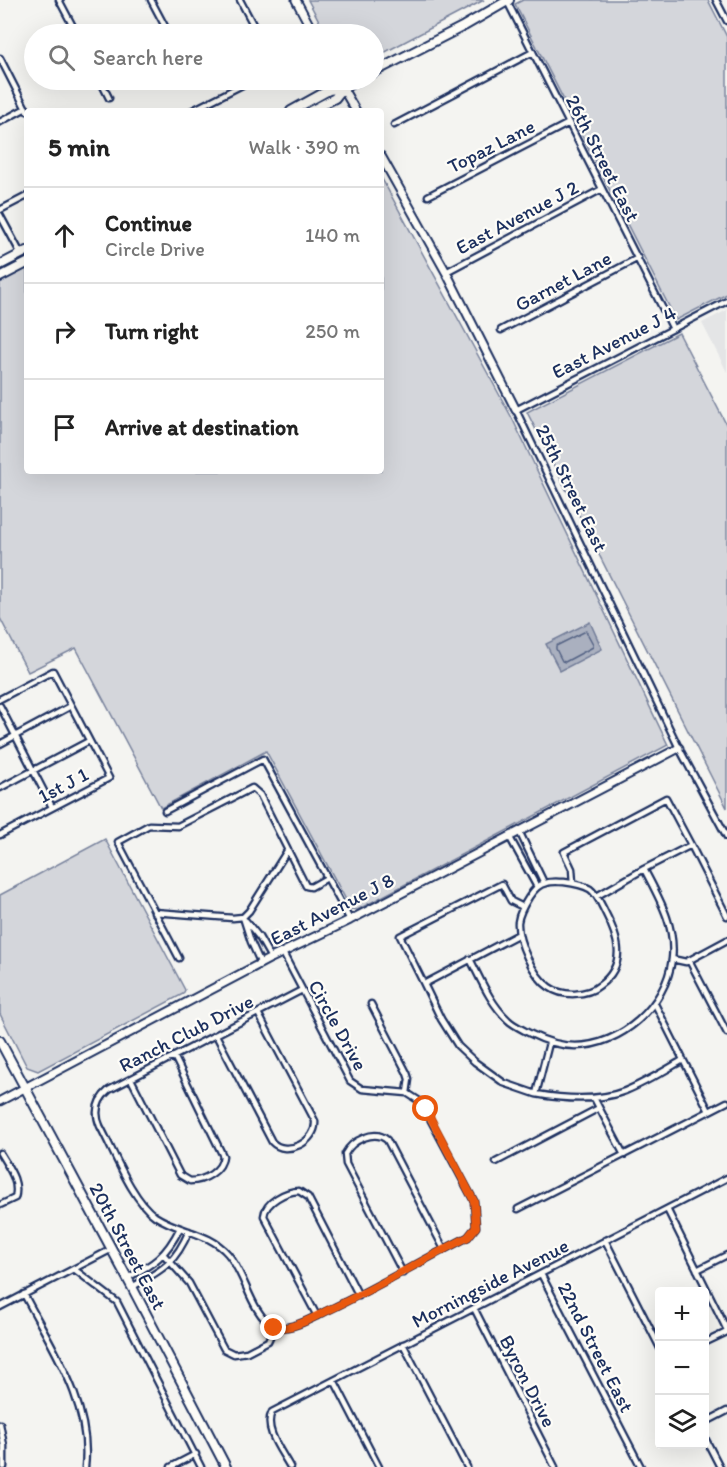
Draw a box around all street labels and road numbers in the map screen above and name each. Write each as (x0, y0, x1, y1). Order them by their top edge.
street label: 26th Street East (561, 91, 645, 225)
street label: Topaz Lane (443, 114, 539, 178)
street label: East Avenue J 2 (452, 174, 583, 259)
street label: Garnet Lane (511, 246, 615, 316)
street label: East Avenue J 4 (548, 300, 680, 384)
street label: 25th Street East (531, 420, 613, 556)
street label: 1st J 1 (34, 762, 92, 808)
street label: East Avenue J 8 (266, 868, 398, 950)
street label: Circle Drive (303, 976, 373, 1074)
street label: Ranch Club Drive (115, 989, 257, 1077)
street label: 20th Street East (84, 1178, 172, 1314)
street label: Morningside Avenue (408, 1233, 572, 1333)
street label: 22nd Street East (553, 1278, 639, 1416)
street label: Byron Drive (495, 1331, 561, 1431)

